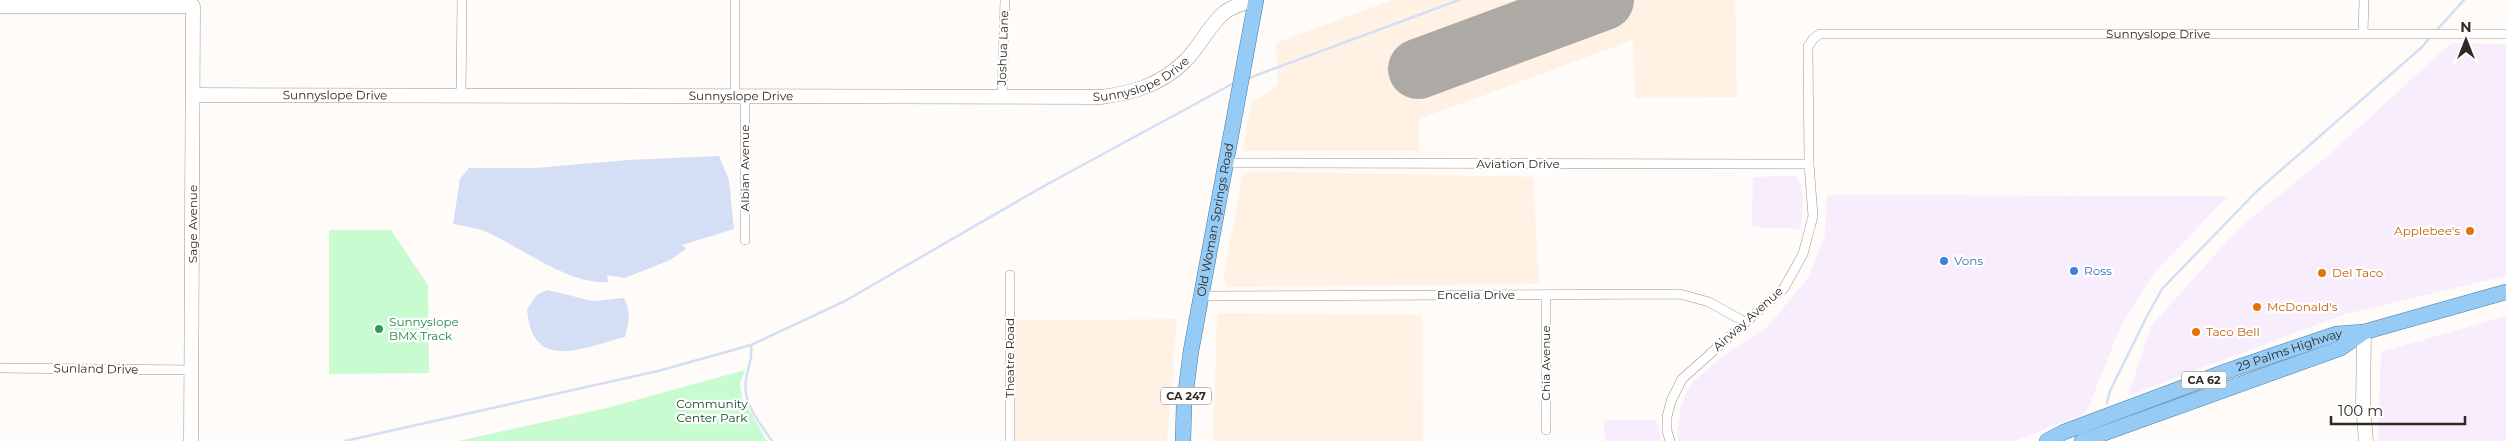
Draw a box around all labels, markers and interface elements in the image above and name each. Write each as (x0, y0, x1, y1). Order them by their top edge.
street label: Joshua Lane (994, 10, 1011, 87)
north arrow (2441, 15, 2491, 65)
text: N (2460, 18, 2472, 36)
street label: Sunnyslope Drive (2106, 26, 2211, 41)
street label: Sunnyslope Drive (1093, 53, 1192, 104)
street label: Sunnyslope Drive (283, 87, 387, 102)
street label: Sunnyslope Drive (689, 88, 793, 103)
street label: Albian Avenue (737, 125, 752, 211)
street label: Old Woman Springs Road (1193, 141, 1236, 298)
street label: Aviation Drive (1476, 156, 1560, 171)
street label: Sage Avenue (185, 185, 200, 263)
place label: Applebee's (2394, 223, 2460, 238)
marker: Applebee's (2464, 225, 2476, 237)
place label: Vons (1954, 253, 1983, 268)
marker: Vons (1938, 255, 1950, 267)
place label: Ross (2084, 263, 2112, 278)
marker: Ross (2068, 265, 2080, 277)
place label: Del Taco (2332, 265, 2383, 280)
marker: Del Taco (2316, 267, 2328, 279)
street label: Airway Avenue (1710, 283, 1786, 354)
street label: Encelia Drive (1437, 287, 1515, 302)
place label: McDonald's (2267, 299, 2338, 314)
marker: McDonald's (2251, 301, 2263, 313)
place label: Sunnyslope BMX Track (389, 314, 459, 343)
street label: Theatre Road (1002, 318, 1017, 398)
marker: Sunnyslope BMX Track (373, 323, 385, 335)
place label: Taco Bell (2206, 324, 2260, 339)
street label: Chia Avenue (1538, 325, 1553, 401)
marker: Taco Bell (2190, 326, 2202, 338)
street label: 29 Palms Highway (2234, 326, 2343, 374)
street label: Sunland Drive (54, 360, 138, 377)
road number: CA 62 (2182, 372, 2226, 388)
road number: CA 247 (1161, 388, 1211, 404)
scale bar (2331, 394, 2465, 426)
park label: Community Center Park (676, 396, 748, 425)
text: 100 m (2338, 401, 2383, 420)

